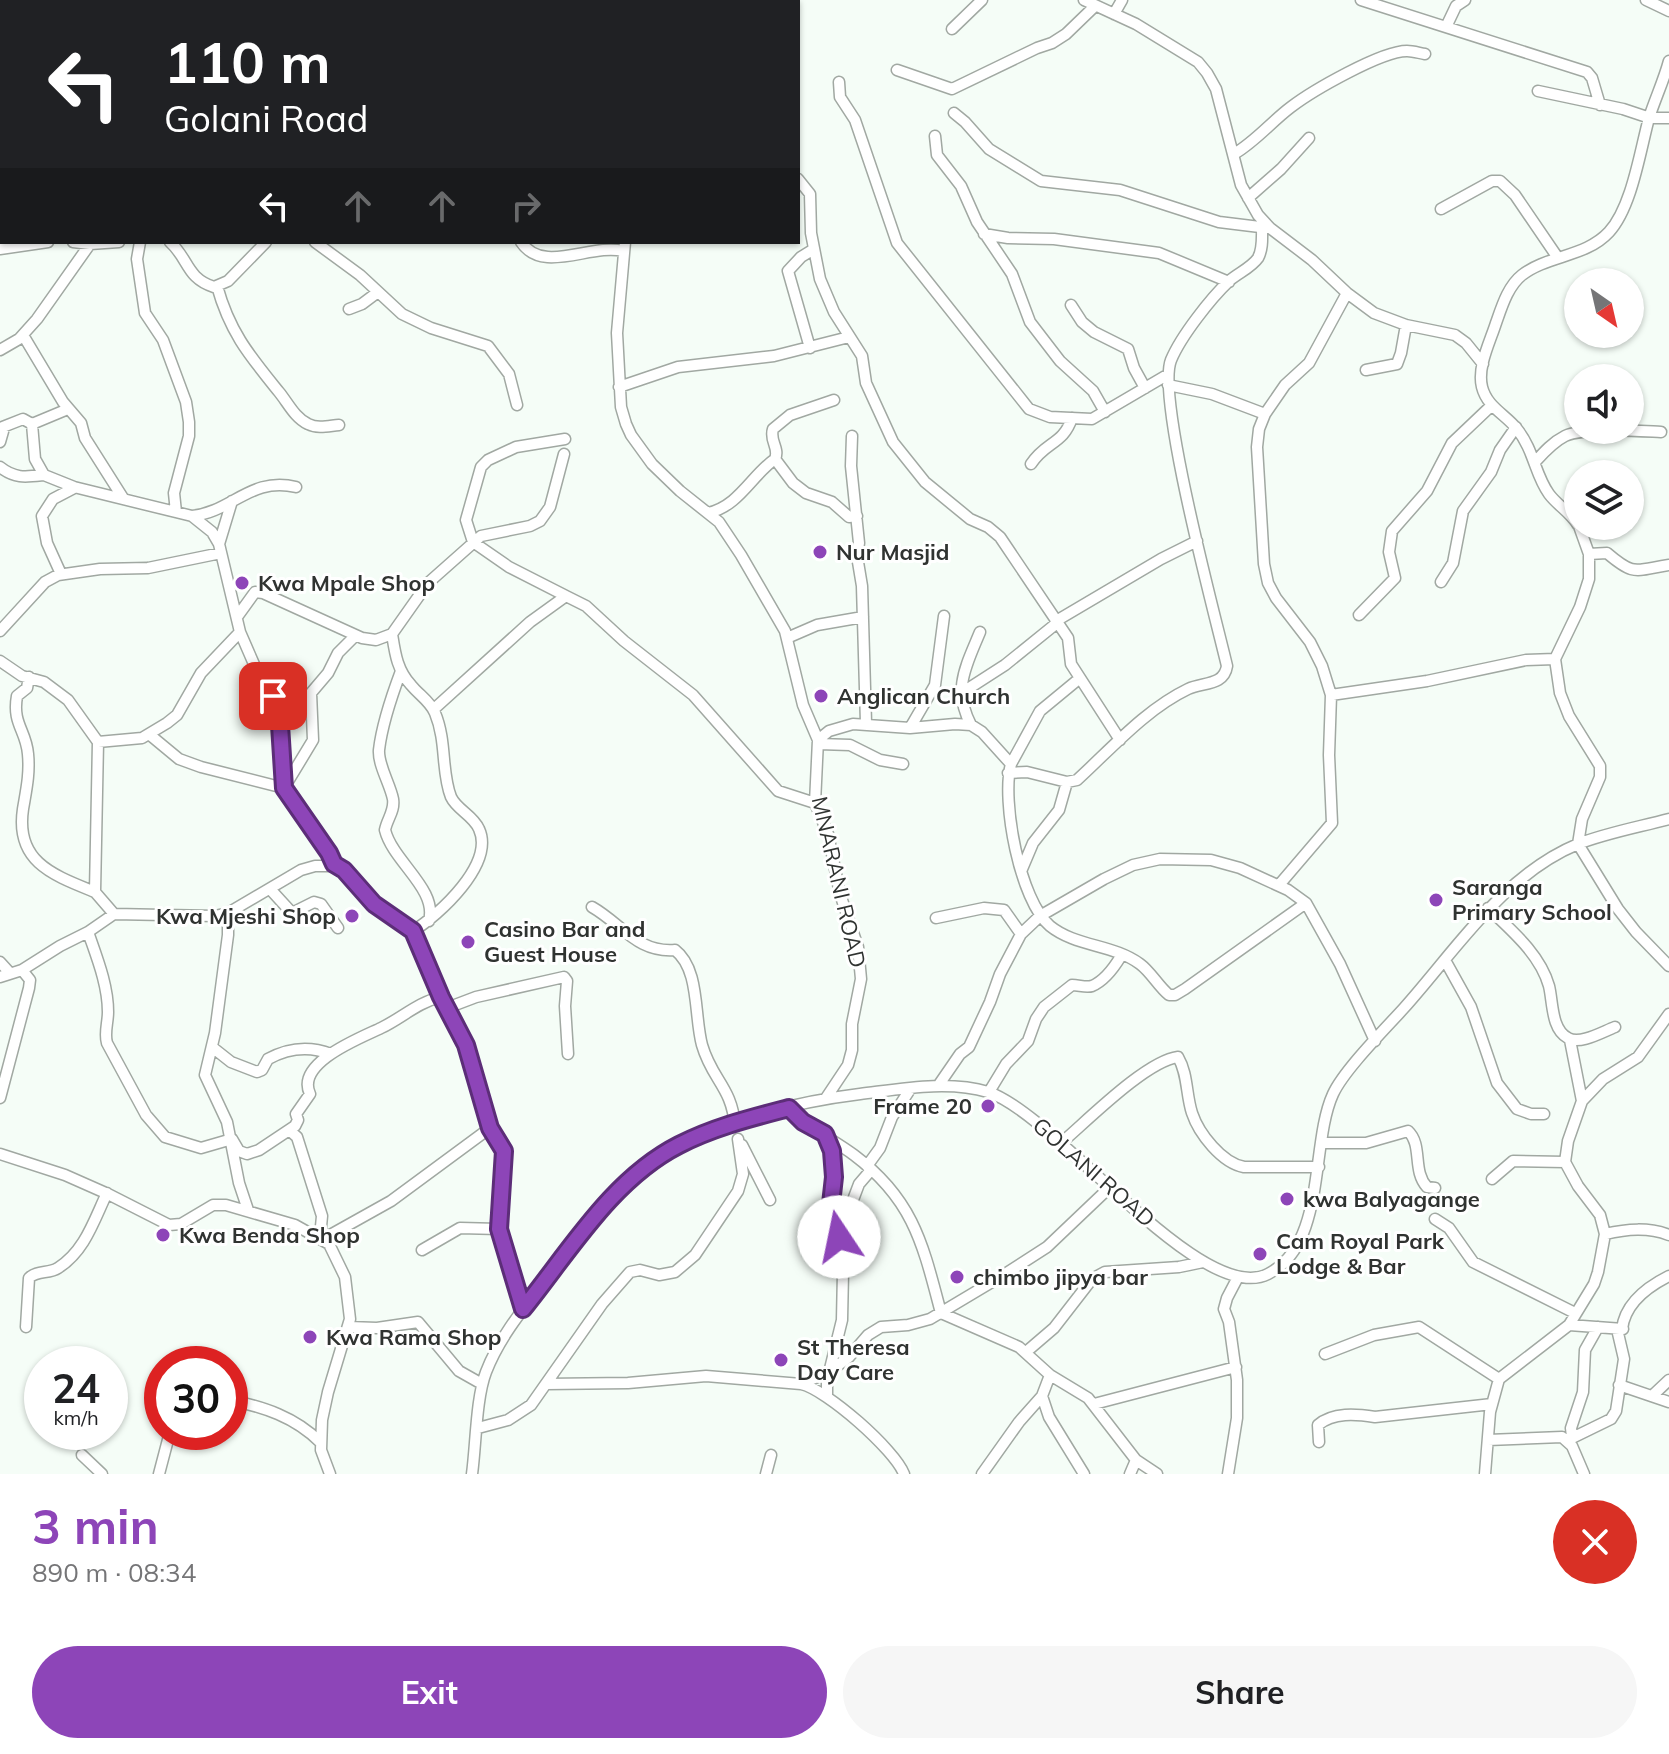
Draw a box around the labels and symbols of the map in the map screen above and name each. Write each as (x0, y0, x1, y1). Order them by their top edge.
north arrow (1564, 268, 1644, 348)
place label: Nur Masjid (836, 538, 949, 566)
marker: Nur Masjid (811, 543, 829, 561)
place label: Kwa Mpale Shop (258, 569, 435, 597)
marker: Kwa Mpale Shop (233, 574, 251, 592)
pin (239, 662, 307, 730)
place label: Anglican Church (837, 682, 1010, 710)
marker: Anglican Church (812, 687, 830, 705)
street label: MNARANI ROAD (806, 794, 872, 970)
place label: Saranga Primary School (1452, 873, 1612, 926)
marker: Saranga Primary School (1427, 891, 1445, 909)
place label: Kwa Mjeshi Shop (156, 902, 336, 930)
marker: Kwa Mjeshi Shop (343, 907, 361, 925)
place label: Casino Bar and Guest House (484, 915, 645, 968)
marker: Casino Bar and Guest House (459, 933, 477, 951)
place label: Frame 20 (873, 1092, 972, 1120)
marker: Frame 20 (979, 1097, 997, 1115)
street label: GOLANI ROAD (1027, 1111, 1161, 1233)
place label: kwa Balyagange (1303, 1185, 1480, 1213)
marker: kwa Balyagange (1278, 1190, 1296, 1208)
position arrow (797, 1195, 881, 1279)
place label: Kwa Benda Shop (179, 1221, 360, 1249)
marker: Kwa Benda Shop (154, 1226, 172, 1244)
place label: Cam Royal Park Lodge & Bar (1276, 1227, 1445, 1280)
marker: Cam Royal Park Lodge & Bar (1251, 1245, 1269, 1263)
place label: chimbo jipya bar (973, 1263, 1148, 1291)
marker: chimbo jipya bar (948, 1268, 966, 1286)
place label: Kwa Rama Shop (326, 1323, 501, 1351)
marker: Kwa Rama Shop (301, 1328, 319, 1346)
place label: St Theresa Day Care (797, 1333, 910, 1386)
speed limit sign: 30 (144, 1346, 248, 1450)
marker: St Theresa Day Care (772, 1351, 790, 1369)

